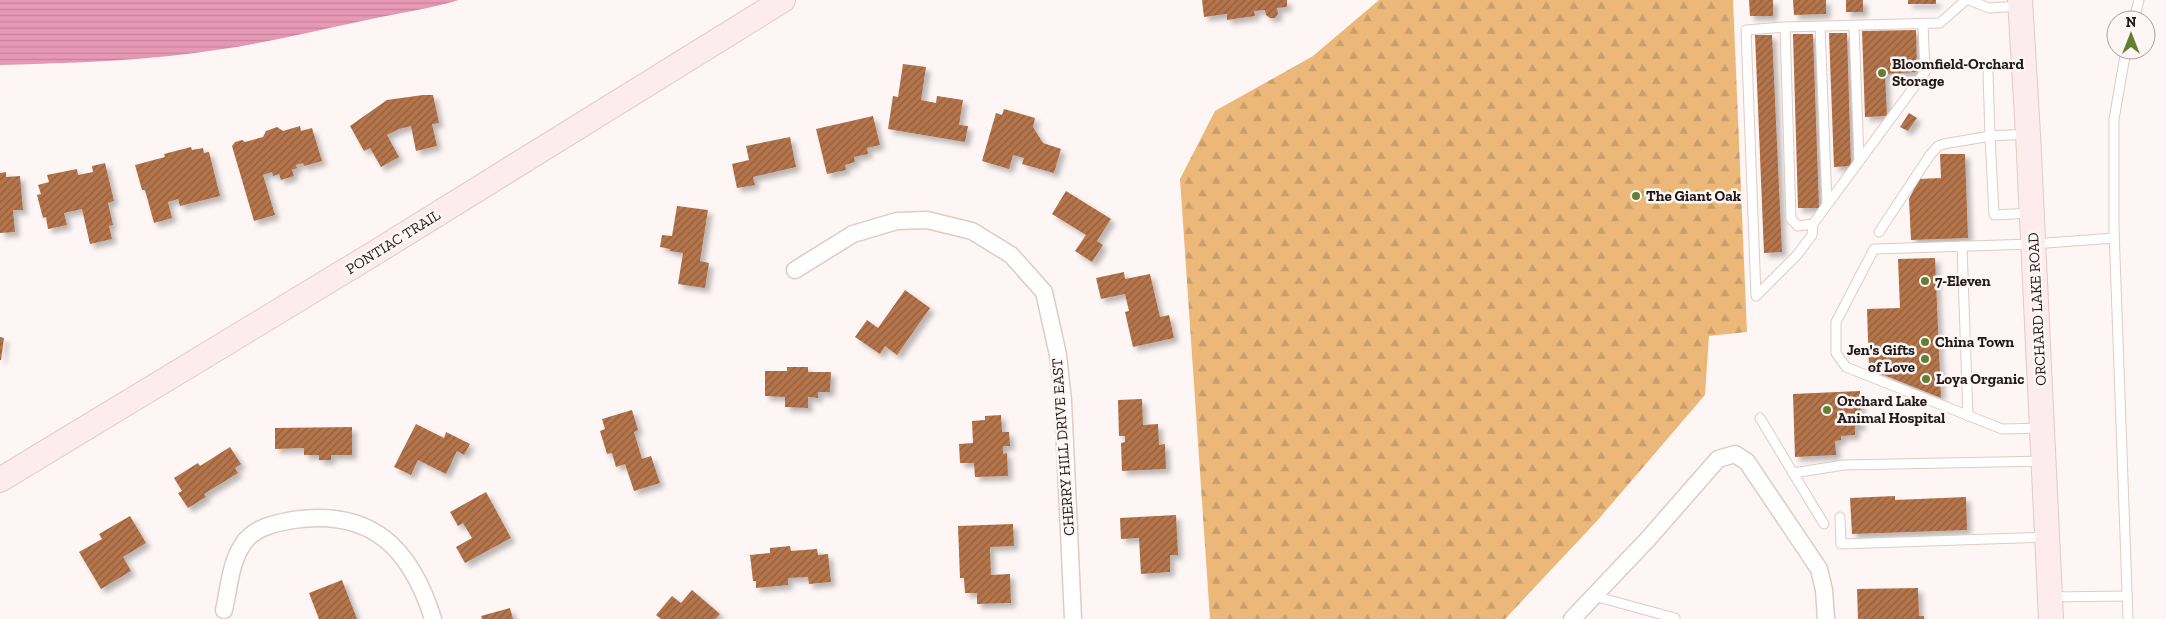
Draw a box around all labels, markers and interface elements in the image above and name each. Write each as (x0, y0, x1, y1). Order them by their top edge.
north arrow (2106, 10, 2156, 60)
text: N (2126, 14, 2137, 31)
place label: Bloomfield-Orchard Storage (1892, 55, 2024, 90)
marker: Bloomfield-Orchard Storage (1876, 67, 1888, 79)
place label: The Giant Oak (1646, 187, 1742, 205)
marker: The Giant Oak (1630, 190, 1642, 202)
street label: PONTIAC TRAIL (342, 206, 444, 278)
street label: ORCHARD LAKE ROAD (2024, 232, 2050, 386)
place label: 7-Eleven (1935, 272, 1991, 290)
marker: 7-Eleven (1919, 275, 1931, 287)
place label: China Town (1935, 333, 2014, 351)
marker: China Town (1919, 336, 1931, 348)
place label: Jen's Gifts of Love (1847, 341, 1915, 376)
marker: Jen's Gifts of Love (1919, 353, 1931, 365)
street label: CHERRY HILL DRIVE EAST (1048, 358, 1078, 536)
place label: Loya Organic (1936, 370, 2024, 388)
marker: Loya Organic (1920, 373, 1932, 385)
place label: Orchard Lake Animal Hospital (1837, 392, 1945, 427)
marker: Orchard Lake Animal Hospital (1821, 404, 1833, 416)

